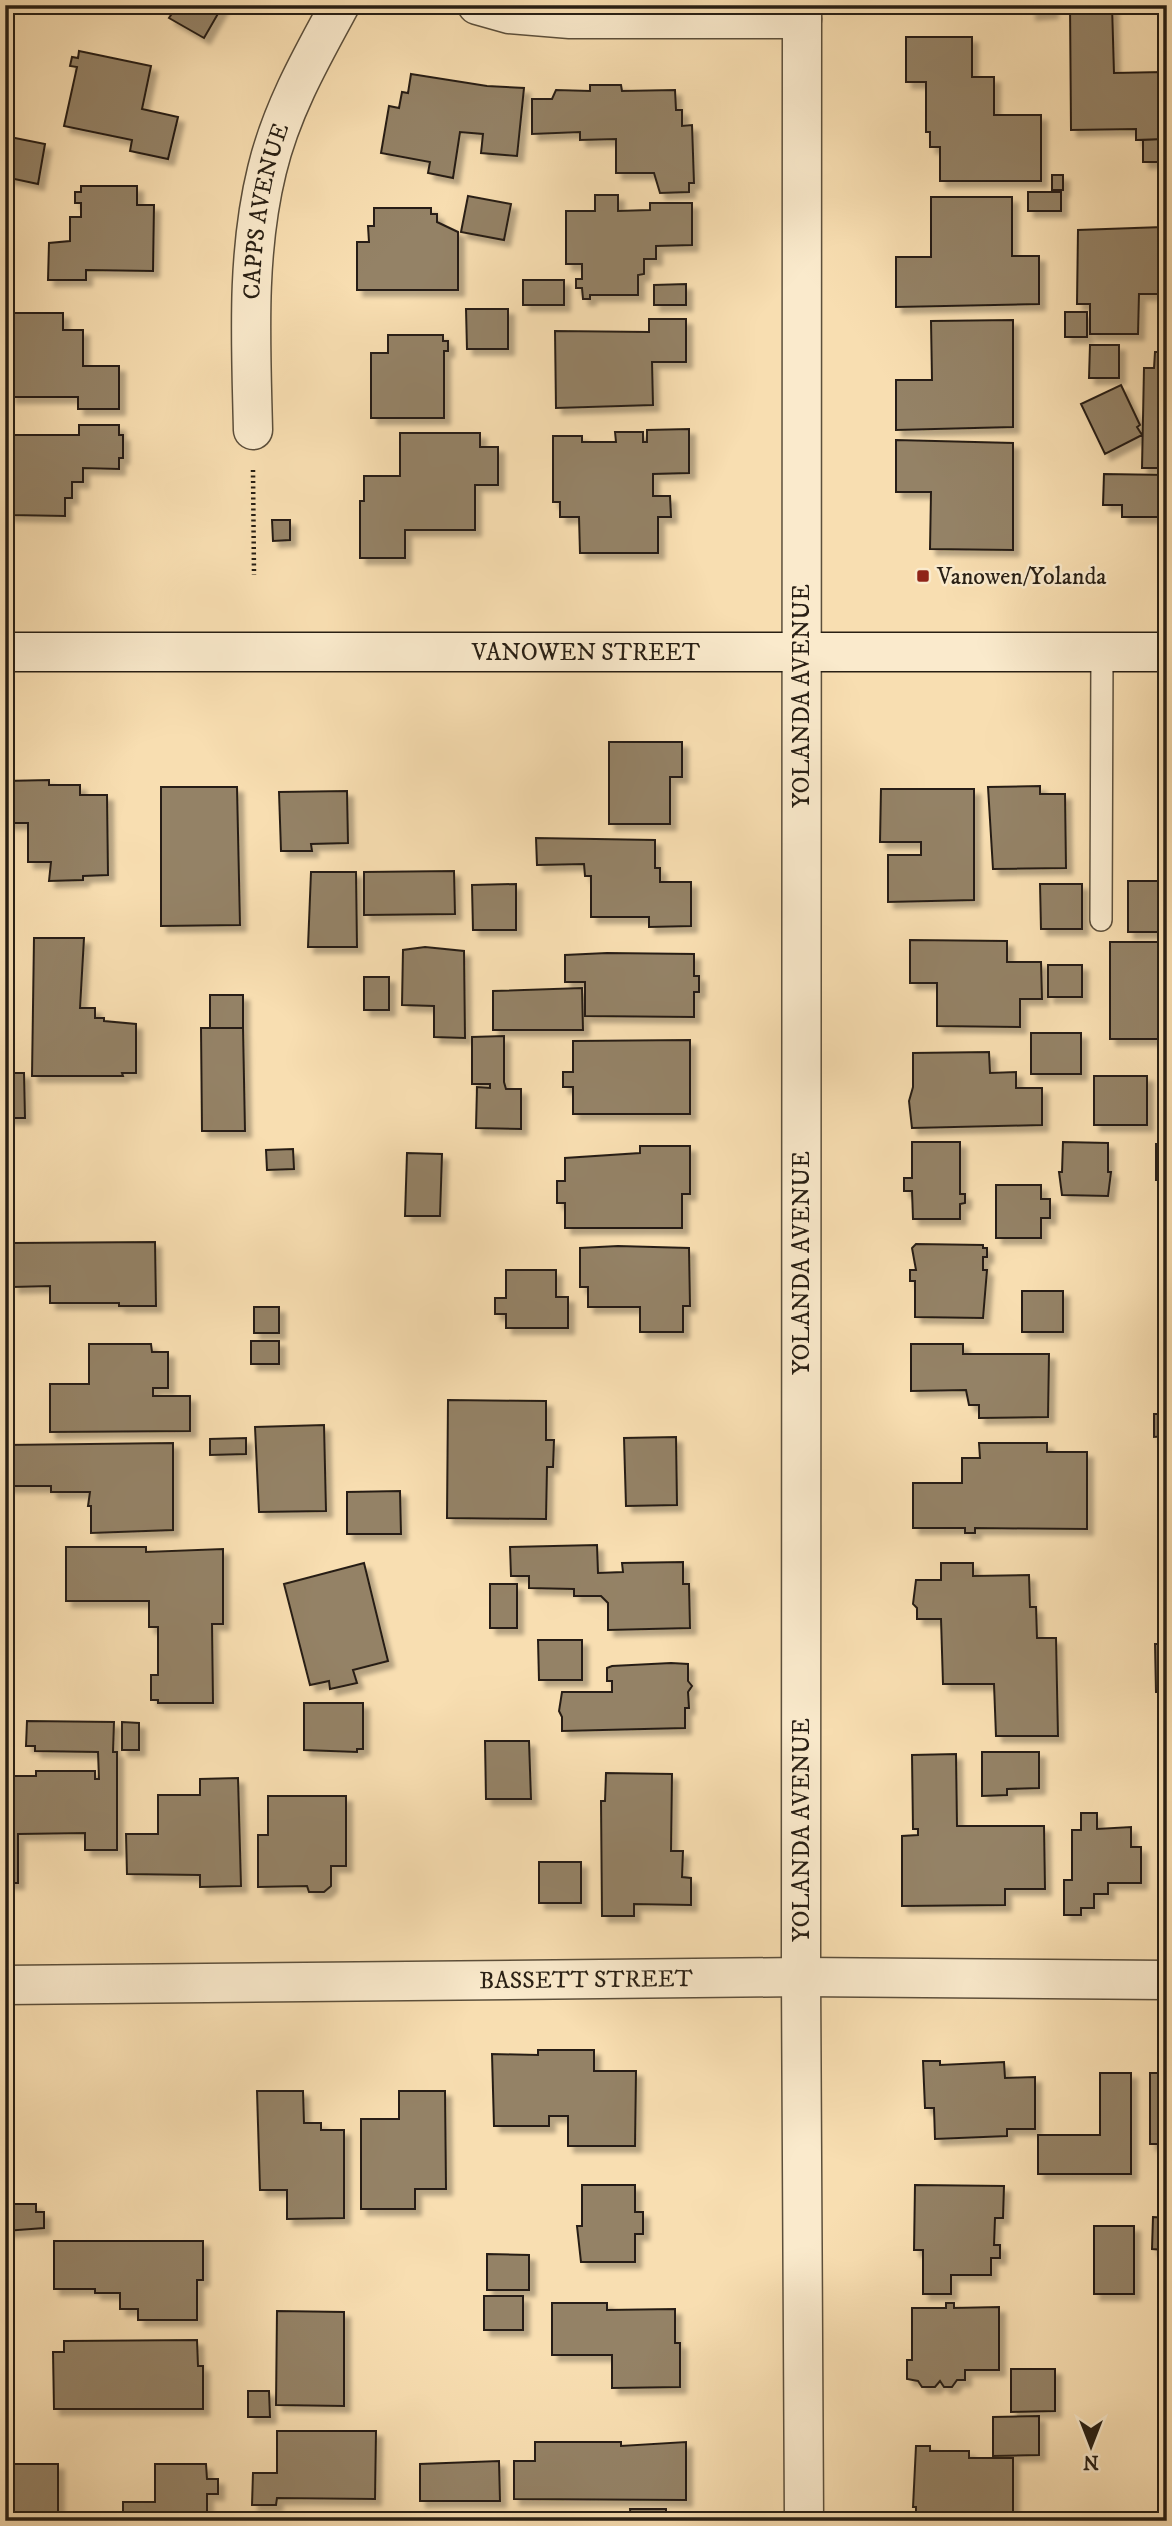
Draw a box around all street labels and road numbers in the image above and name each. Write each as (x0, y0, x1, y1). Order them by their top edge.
street label: CAPPS AVENUE (237, 119, 296, 300)
street label: YOLANDA AVENUE (787, 584, 817, 808)
street label: VANOWEN STREET (471, 638, 700, 668)
street label: YOLANDA AVENUE (787, 1151, 817, 1375)
street label: YOLANDA AVENUE (787, 1718, 817, 1942)
street label: BASSETT STREET (479, 1964, 693, 1996)

